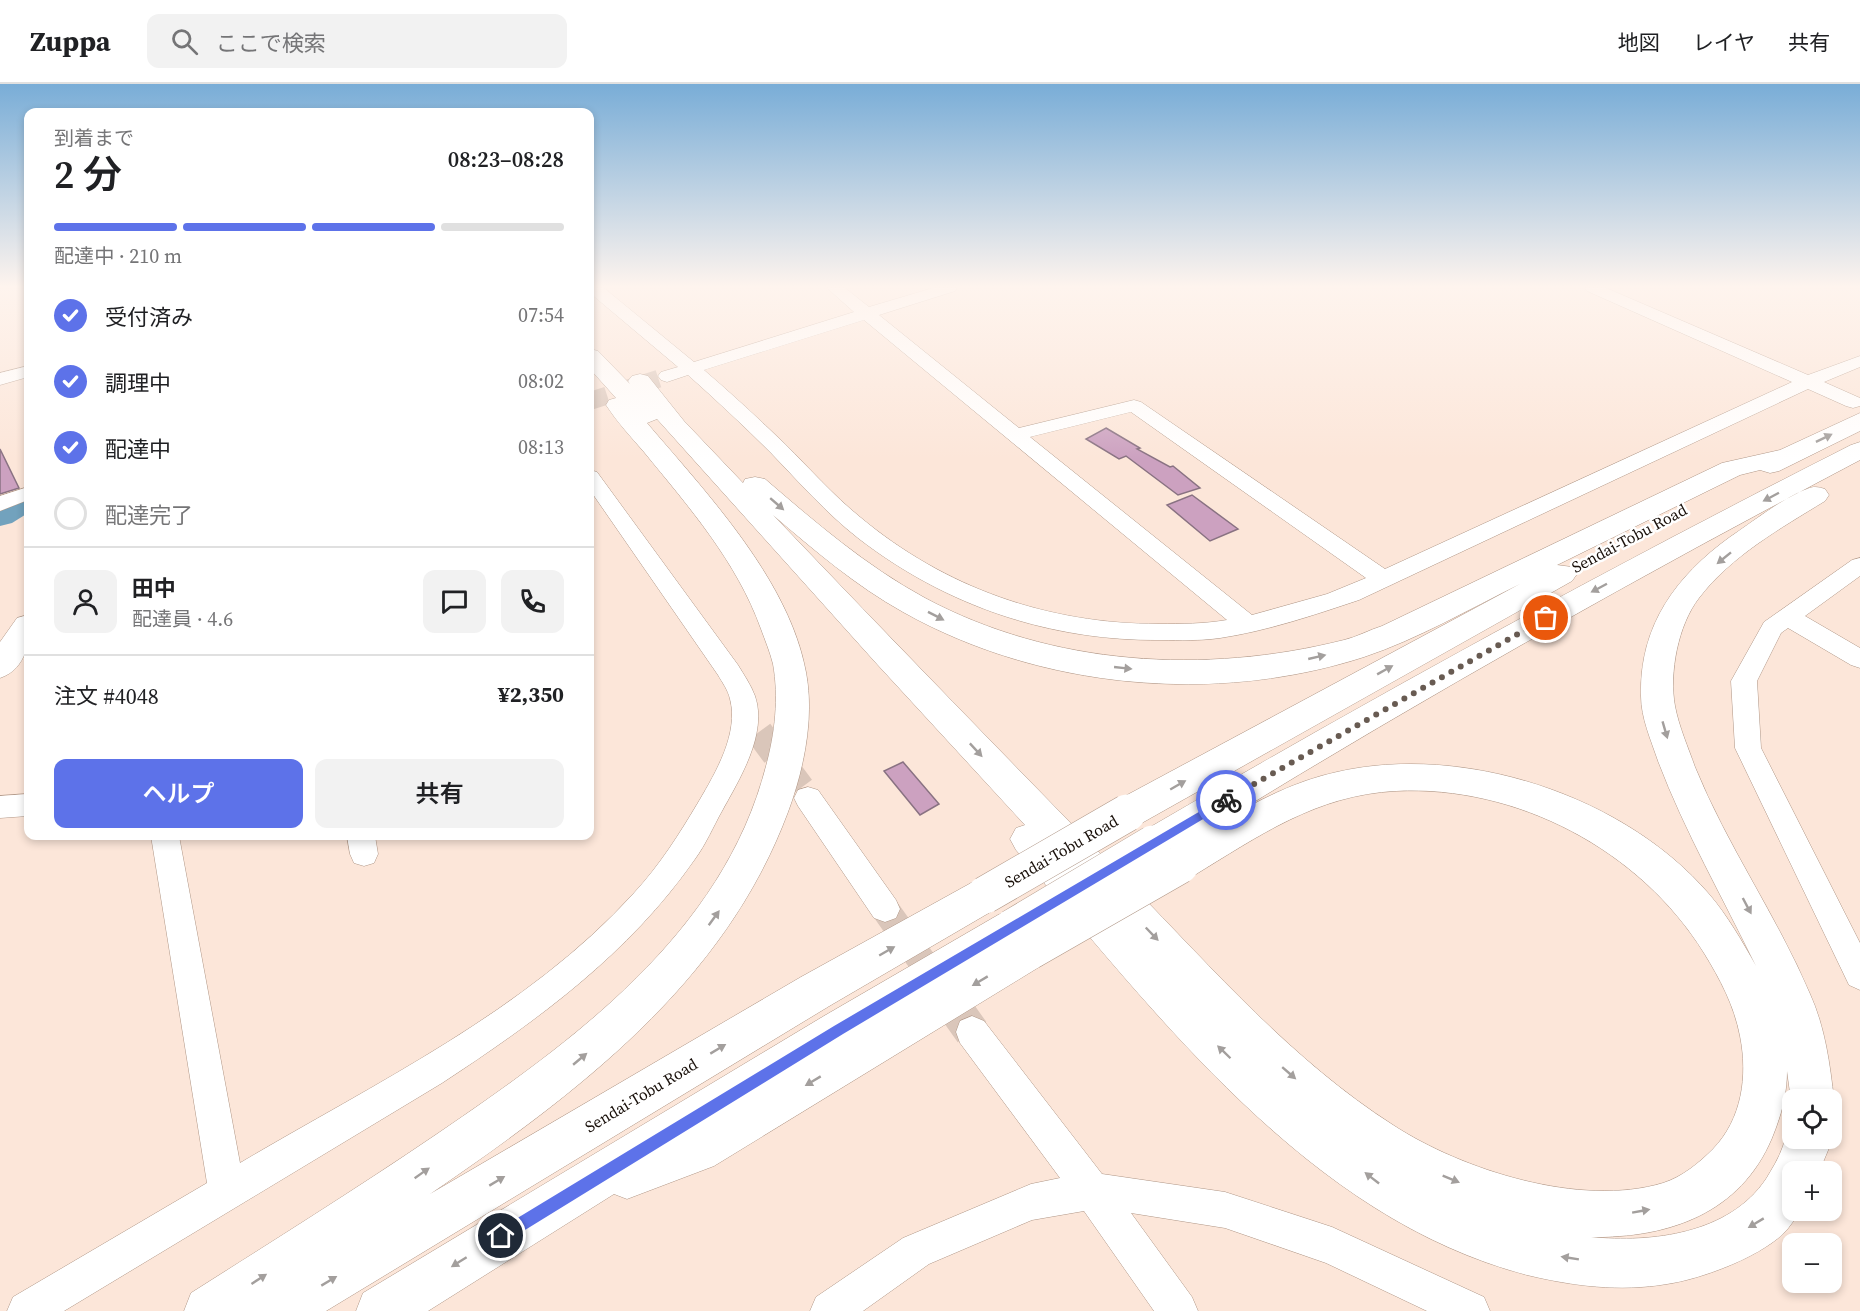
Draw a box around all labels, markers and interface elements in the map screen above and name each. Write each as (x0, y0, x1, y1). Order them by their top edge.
search box (147, 14, 567, 68)
text: Zuppa (30, 22, 111, 60)
icon: search (168, 25, 201, 58)
text: ここで検索 (216, 28, 326, 58)
text: 地図 (1618, 28, 1660, 57)
text: レイヤ (1693, 28, 1755, 57)
text: 共有 (1788, 28, 1830, 57)
text: 到着まで (54, 124, 134, 152)
text: 08:23–08:28 (448, 144, 564, 174)
text: 2 分 (54, 148, 122, 201)
text: 配達中 · 210 m (54, 242, 182, 270)
icon: check (54, 299, 87, 332)
text: 07:54 (518, 301, 564, 329)
text: 受付済み (105, 302, 193, 332)
icon: check (54, 365, 87, 398)
text: 08:02 (518, 367, 564, 395)
text: 調理中 (105, 368, 171, 398)
icon: check (54, 431, 87, 464)
text: 08:13 (518, 433, 564, 461)
text: 配達中 (105, 434, 171, 464)
one-way arrow (1816, 434, 1833, 443)
one-way arrow (1762, 492, 1779, 502)
one-way arrow (769, 497, 784, 510)
street label: Sendai-Tobu Road (1567, 498, 1691, 578)
text: 配達完了 (105, 500, 193, 530)
one-way arrow (1716, 552, 1732, 565)
button: person (54, 570, 117, 633)
button: chat (423, 570, 486, 633)
button: phone (501, 570, 564, 633)
text: 田中 (132, 573, 176, 603)
one-way arrow (1590, 583, 1607, 593)
pin (1520, 592, 1571, 643)
icon: bag (1529, 601, 1562, 634)
text: 配達員 · 4.6 (132, 605, 233, 633)
one-way arrow (927, 610, 945, 620)
one-way arrow (1307, 652, 1326, 662)
one-way arrow (1113, 663, 1132, 673)
one-way arrow (1377, 665, 1394, 675)
text: ¥2,350 (498, 679, 564, 709)
text: 注文 #4048 (54, 681, 159, 711)
one-way arrow (1661, 721, 1670, 739)
one-way arrow (969, 742, 983, 757)
button: ヘルプ (54, 759, 303, 828)
button: 共有 (315, 759, 564, 828)
courier (1196, 770, 1256, 830)
one-way arrow (1170, 779, 1186, 790)
icon: bike (1210, 784, 1243, 817)
street label: Sendai-Tobu Road (1000, 810, 1122, 892)
one-way arrow (1742, 898, 1752, 915)
one-way arrow (708, 910, 720, 926)
one-way arrow (1145, 926, 1159, 941)
one-way arrow (879, 945, 895, 956)
one-way arrow (972, 976, 988, 987)
one-way arrow (710, 1044, 727, 1054)
one-way arrow (1217, 1045, 1231, 1059)
one-way arrow (572, 1053, 587, 1066)
street label: Sendai-Tobu Road (581, 1053, 701, 1137)
one-way arrow (1281, 1066, 1297, 1079)
one-way arrow (805, 1076, 821, 1087)
map controls (1782, 1089, 1842, 1293)
button: locate (1782, 1089, 1842, 1149)
button: + (1782, 1161, 1842, 1221)
one-way arrow (413, 1167, 429, 1179)
one-way arrow (1364, 1173, 1379, 1185)
one-way arrow (1442, 1175, 1460, 1184)
one-way arrow (489, 1176, 505, 1187)
one-way arrow (1631, 1206, 1650, 1215)
pin (475, 1210, 526, 1261)
one-way arrow (1748, 1217, 1764, 1228)
icon: home (484, 1219, 517, 1252)
button: − (1782, 1233, 1842, 1293)
one-way arrow (1560, 1253, 1579, 1262)
one-way arrow (451, 1257, 467, 1268)
one-way arrow (250, 1274, 267, 1285)
one-way arrow (321, 1276, 338, 1286)

